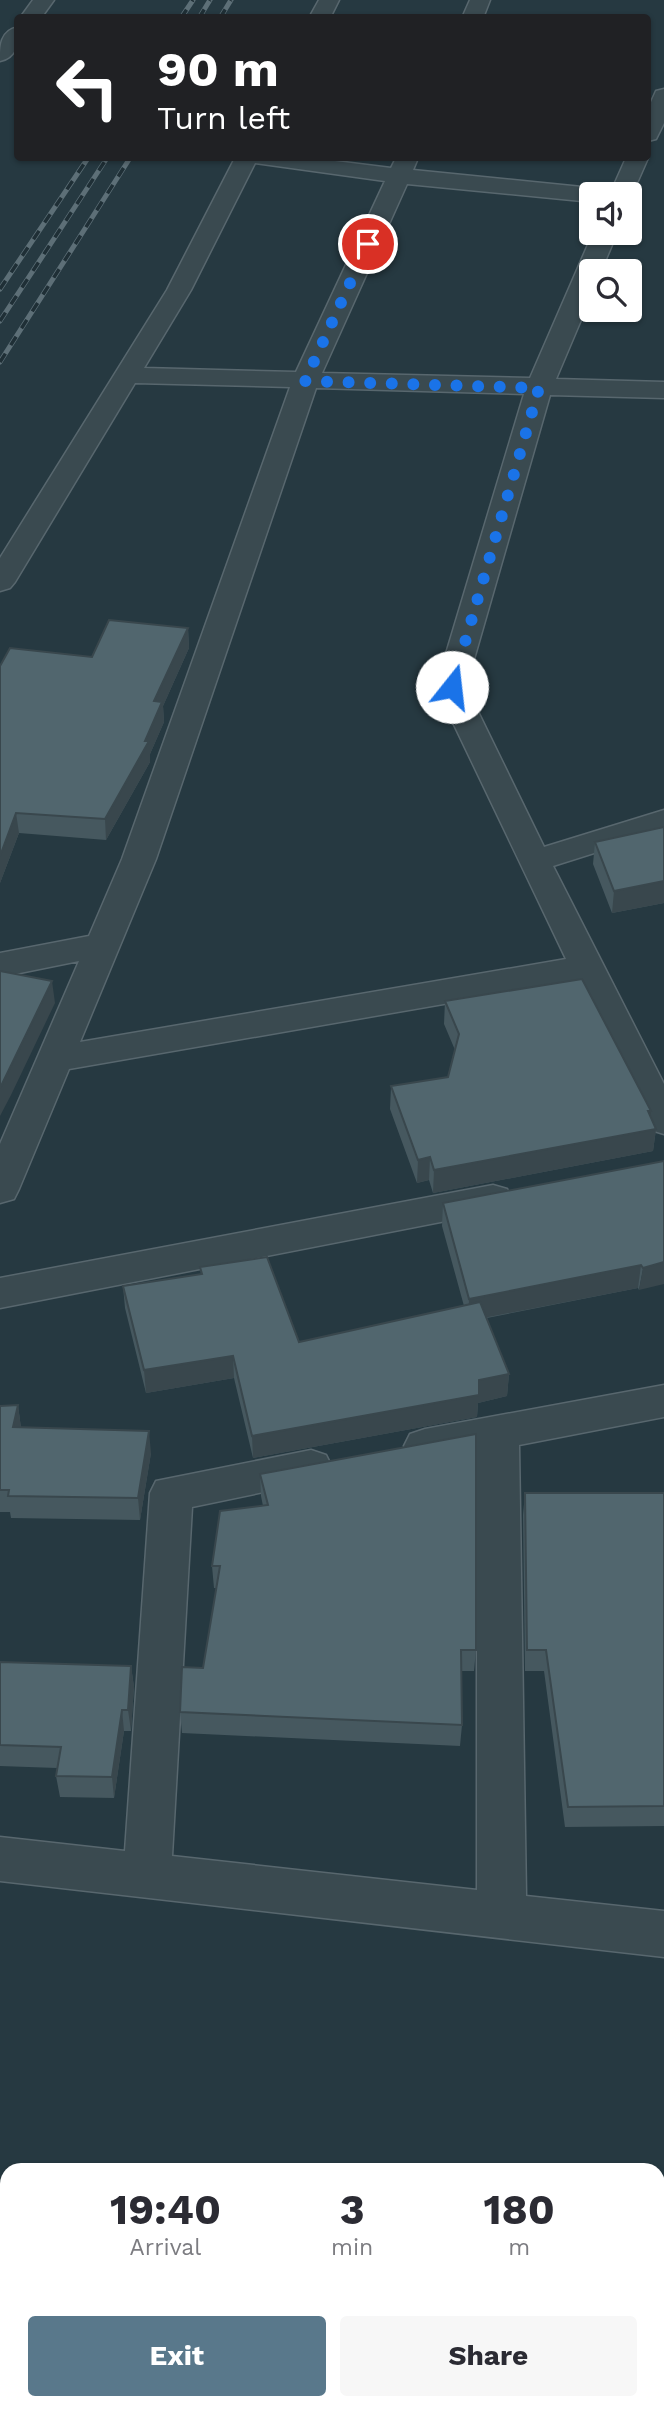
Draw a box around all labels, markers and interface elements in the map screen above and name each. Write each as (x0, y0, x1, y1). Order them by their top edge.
text: 90 m (157, 40, 279, 98)
icon: left (42, 42, 133, 133)
text: Turn left (157, 99, 290, 137)
map controls (579, 182, 642, 322)
button: sound (579, 182, 642, 245)
pin (338, 214, 398, 274)
icon: arrive (349, 225, 387, 263)
button: search (579, 259, 642, 322)
position arrow (415, 650, 489, 724)
text: 19:40 (110, 2185, 221, 2234)
text: 3 (340, 2185, 365, 2234)
text: 180 (483, 2185, 555, 2234)
text: Arrival (130, 2234, 201, 2261)
text: min (331, 2234, 373, 2261)
text: m (508, 2234, 530, 2261)
button: Exit (28, 2316, 326, 2396)
button: Share (340, 2316, 637, 2396)

